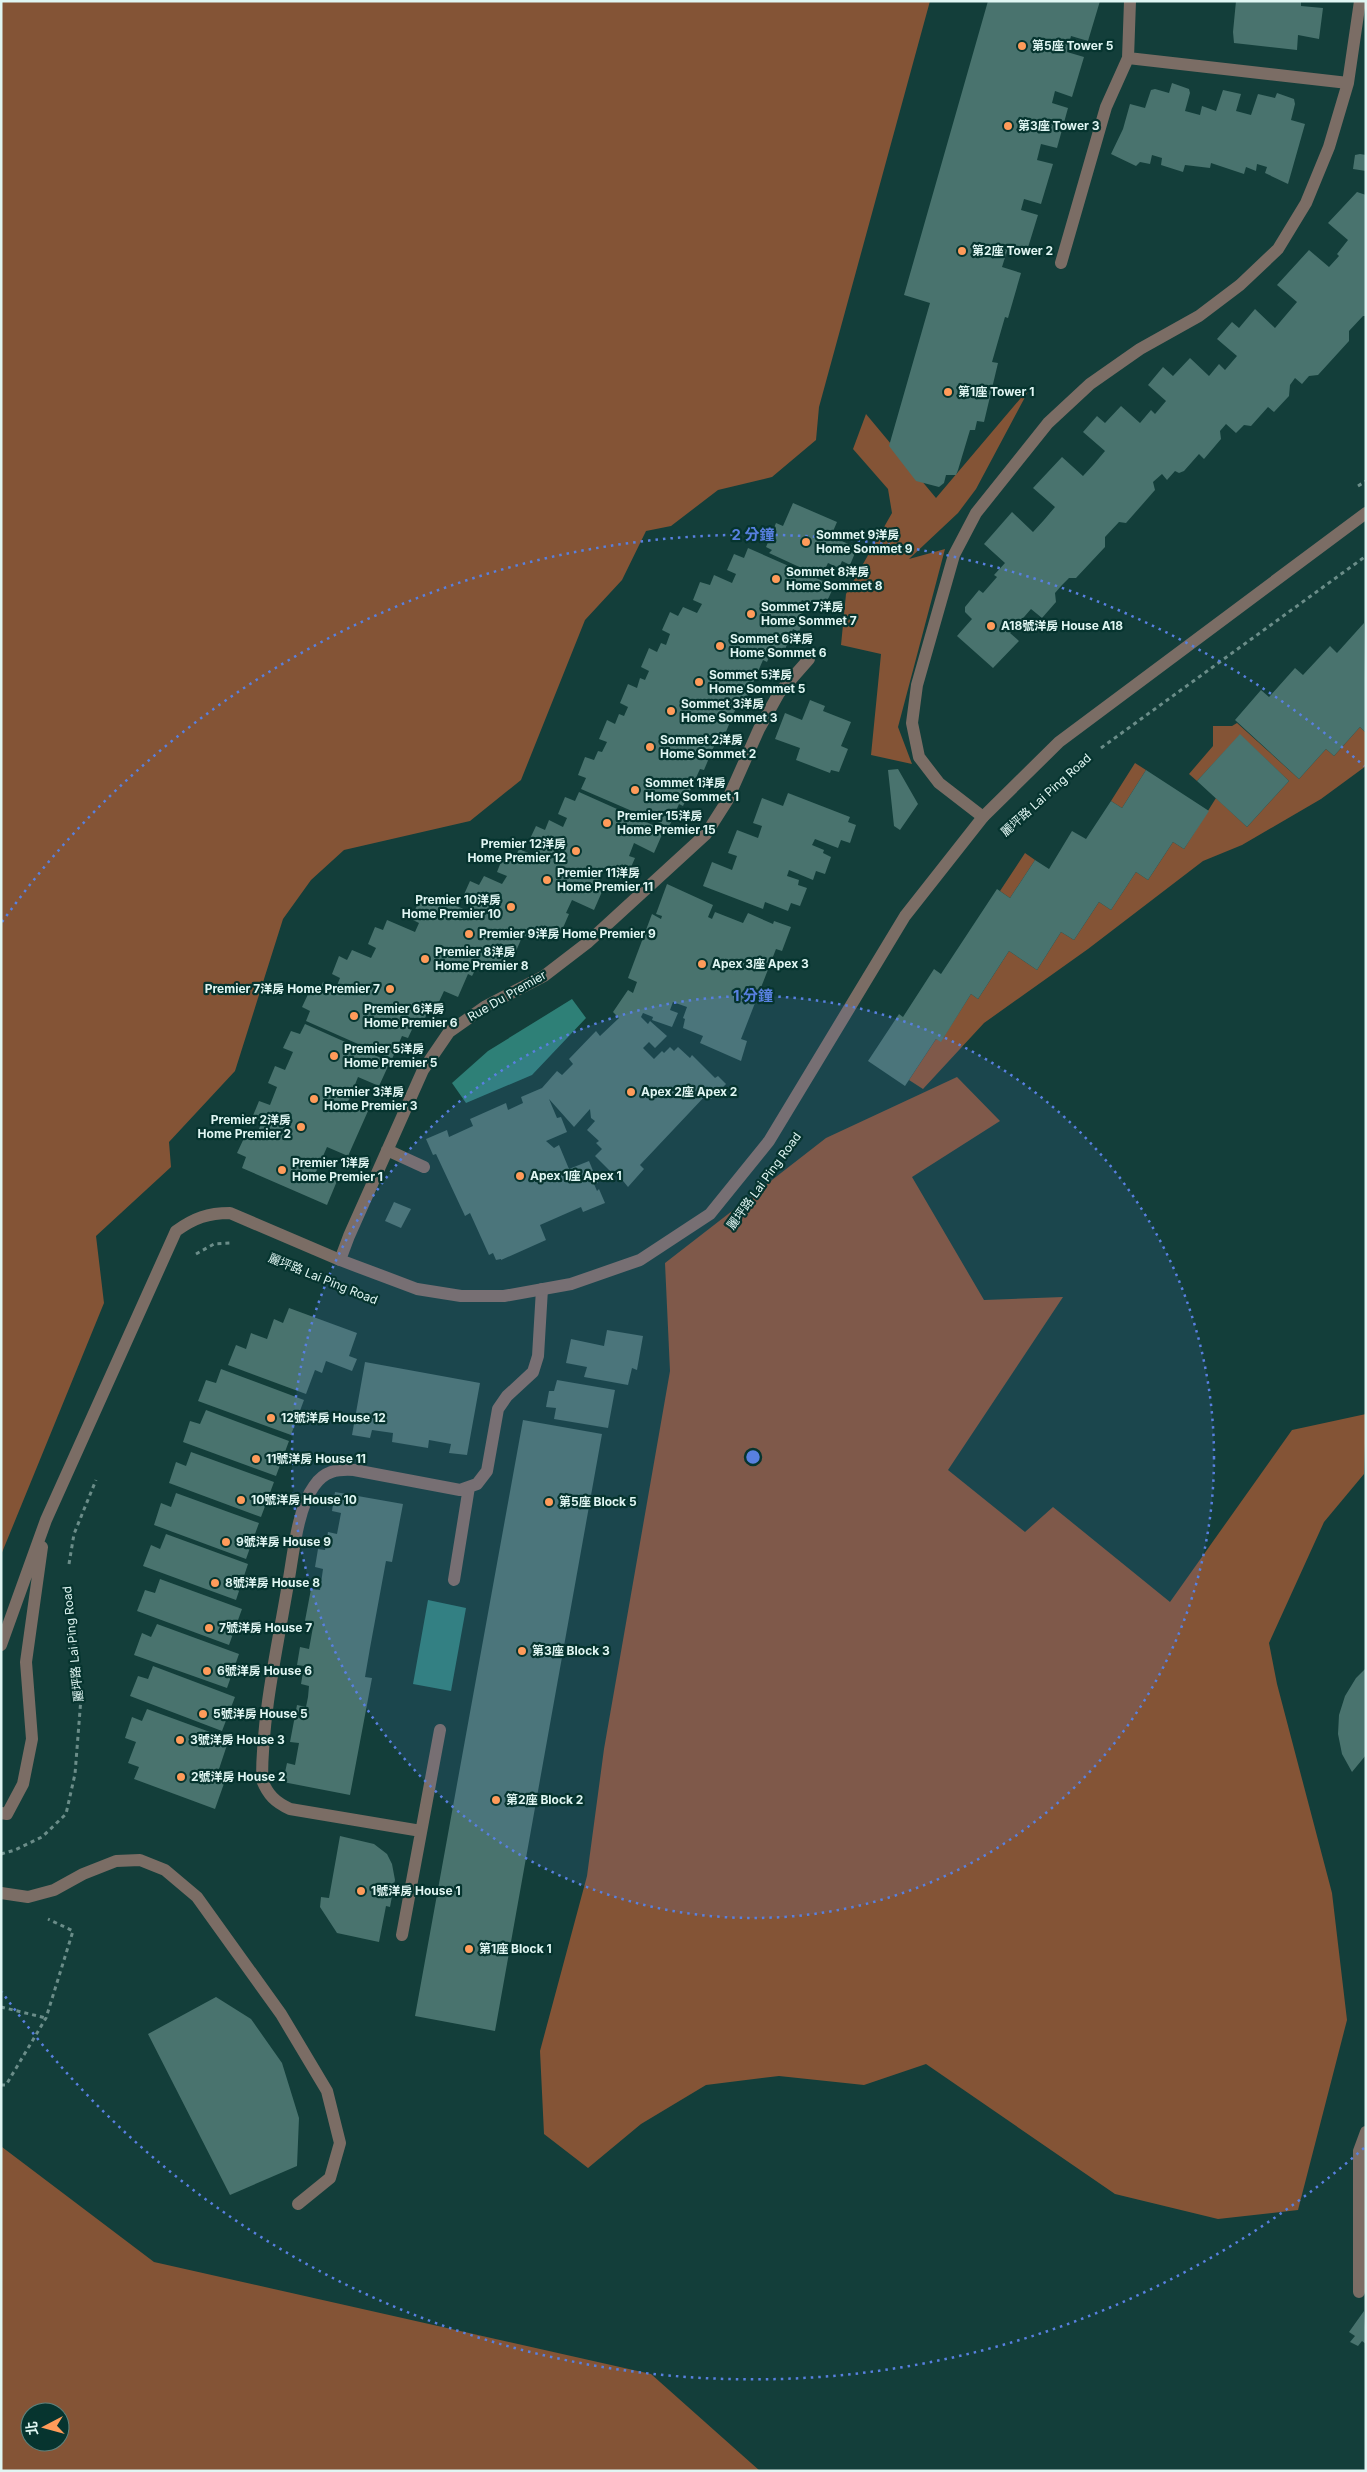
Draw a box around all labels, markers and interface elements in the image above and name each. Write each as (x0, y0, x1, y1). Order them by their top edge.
place label: 第5座 Tower 5 (1032, 38, 1114, 53)
marker: 第5座 Tower 5 (1016, 40, 1028, 52)
place label: 第3座 Tower 3 (1018, 118, 1100, 133)
marker: 第3座 Tower 3 (1002, 120, 1014, 132)
place label: 第2座 Tower 2 (972, 243, 1053, 258)
marker: 第2座 Tower 2 (956, 245, 968, 257)
place label: 第1座 Tower 1 (958, 384, 1034, 399)
marker: 第1座 Tower 1 (942, 386, 954, 398)
text: 2 分鐘 (731, 525, 775, 544)
place label: Sommet 9洋房 Home Sommet 9 (816, 527, 913, 556)
marker: Sommet 9洋房 Home Sommet 9 (800, 536, 812, 548)
place label: Sommet 8洋房 Home Sommet 8 (786, 564, 883, 593)
marker: Sommet 8洋房 Home Sommet 8 (770, 573, 782, 585)
place label: Sommet 7洋房 Home Sommet 7 (761, 599, 857, 628)
marker: Sommet 7洋房 Home Sommet 7 (745, 608, 757, 620)
place label: A18號洋房 House A18 (1001, 618, 1123, 633)
marker: A18號洋房 House A18 (985, 620, 997, 632)
place label: Sommet 6洋房 Home Sommet 6 (730, 631, 827, 660)
marker: Sommet 6洋房 Home Sommet 6 (714, 640, 726, 652)
place label: Sommet 5洋房 Home Sommet 5 (709, 667, 806, 696)
marker: Sommet 5洋房 Home Sommet 5 (693, 676, 705, 688)
place label: Sommet 3洋房 Home Sommet 3 (681, 696, 778, 725)
marker: Sommet 3洋房 Home Sommet 3 (665, 705, 677, 717)
place label: Sommet 2洋房 Home Sommet 2 (660, 732, 756, 761)
marker: Sommet 2洋房 Home Sommet 2 (644, 741, 656, 753)
street label: 麗坪路 Lai Ping Road (997, 750, 1094, 839)
place label: Sommet 1洋房 Home Sommet 1 (645, 775, 739, 804)
marker: Sommet 1洋房 Home Sommet 1 (629, 784, 641, 796)
place label: Premier 15洋房 Home Premier 15 (617, 808, 716, 837)
marker: Premier 15洋房 Home Premier 15 (601, 817, 613, 829)
place label: Premier 12洋房 Home Premier 12 (467, 836, 566, 865)
marker: Premier 12洋房 Home Premier 12 (570, 845, 582, 857)
place label: Premier 11洋房 Home Premier 11 (557, 865, 653, 894)
marker: Premier 11洋房 Home Premier 11 (541, 874, 553, 886)
place label: Premier 10洋房 Home Premier 10 (402, 892, 501, 921)
marker: Premier 10洋房 Home Premier 10 (505, 901, 517, 913)
place label: Premier 9洋房 Home Premier 9 (479, 926, 656, 941)
marker: Premier 9洋房 Home Premier 9 (463, 928, 475, 940)
place label: Premier 8洋房 Home Premier 8 (435, 944, 529, 973)
marker: Premier 8洋房 Home Premier 8 (419, 953, 431, 965)
place label: Apex 3座 Apex 3 (712, 956, 809, 971)
marker: Apex 3座 Apex 3 (696, 958, 708, 970)
street label: Rue Du Premier (465, 967, 549, 1024)
place label: Premier 7洋房 Home Premier 7 (205, 981, 380, 996)
marker: Premier 7洋房 Home Premier 7 (384, 983, 396, 995)
text: 1 分鐘 (733, 986, 773, 1005)
place label: Premier 6洋房 Home Premier 6 (364, 1001, 458, 1030)
marker: Premier 6洋房 Home Premier 6 (348, 1010, 360, 1022)
place label: Premier 5洋房 Home Premier 5 (344, 1041, 438, 1070)
marker: Premier 5洋房 Home Premier 5 (328, 1050, 340, 1062)
place label: Premier 3洋房 Home Premier 3 (324, 1084, 418, 1113)
place label: Apex 2座 Apex 2 (641, 1084, 737, 1099)
marker: Apex 2座 Apex 2 (625, 1086, 637, 1098)
marker: Premier 3洋房 Home Premier 3 (308, 1093, 320, 1105)
place label: Premier 2洋房 Home Premier 2 (198, 1112, 291, 1141)
marker: Premier 2洋房 Home Premier 2 (295, 1121, 307, 1133)
street label: 麗坪路 Lai Ping Road (723, 1129, 804, 1232)
place label: Premier 1洋房 Home Premier 1 (292, 1155, 383, 1184)
marker: Premier 1洋房 Home Premier 1 (276, 1164, 288, 1176)
place label: Apex 1座 Apex 1 (530, 1168, 622, 1183)
marker: Apex 1座 Apex 1 (514, 1170, 526, 1182)
street label: 麗坪路 Lai Ping Road (266, 1250, 380, 1307)
place label: 12號洋房 House 12 (281, 1410, 386, 1425)
marker: 12號洋房 House 12 (265, 1412, 277, 1424)
centre of rings (744, 1448, 762, 1466)
place label: 11號洋房 House 11 (266, 1451, 366, 1466)
marker: 11號洋房 House 11 (250, 1453, 262, 1465)
place label: 10號洋房 House 10 (251, 1492, 357, 1507)
marker: 10號洋房 House 10 (235, 1494, 247, 1506)
place label: 第5座 Block 5 (559, 1494, 637, 1509)
marker: 第5座 Block 5 (543, 1496, 555, 1508)
place label: 9號洋房 House 9 (236, 1534, 331, 1549)
marker: 9號洋房 House 9 (220, 1536, 232, 1548)
place label: 8號洋房 House 8 (225, 1575, 320, 1590)
marker: 8號洋房 House 8 (209, 1577, 221, 1589)
street label: 麗坪路 Lai Ping Road (59, 1585, 86, 1703)
place label: 7號洋房 House 7 (219, 1620, 312, 1635)
marker: 7號洋房 House 7 (203, 1622, 215, 1634)
place label: 第3座 Block 3 (532, 1643, 610, 1658)
marker: 第3座 Block 3 (516, 1645, 528, 1657)
place label: 6號洋房 House 6 (217, 1663, 312, 1678)
marker: 6號洋房 House 6 (201, 1665, 213, 1677)
place label: 5號洋房 House 5 (213, 1706, 308, 1721)
marker: 5號洋房 House 5 (197, 1708, 209, 1720)
place label: 3號洋房 House 3 (190, 1732, 285, 1747)
marker: 3號洋房 House 3 (174, 1734, 186, 1746)
place label: 2號洋房 House 2 (191, 1769, 285, 1784)
marker: 2號洋房 House 2 (175, 1771, 187, 1783)
place label: 第2座 Block 2 (506, 1792, 583, 1807)
marker: 第2座 Block 2 (490, 1794, 502, 1806)
place label: 1號洋房 House 1 (371, 1883, 461, 1898)
marker: 1號洋房 House 1 (355, 1885, 367, 1897)
place label: 第1座 Block 1 (479, 1941, 552, 1956)
marker: 第1座 Block 1 (463, 1943, 475, 1955)
north arrow (20, 2402, 70, 2452)
text: 北 (22, 2421, 41, 2436)

